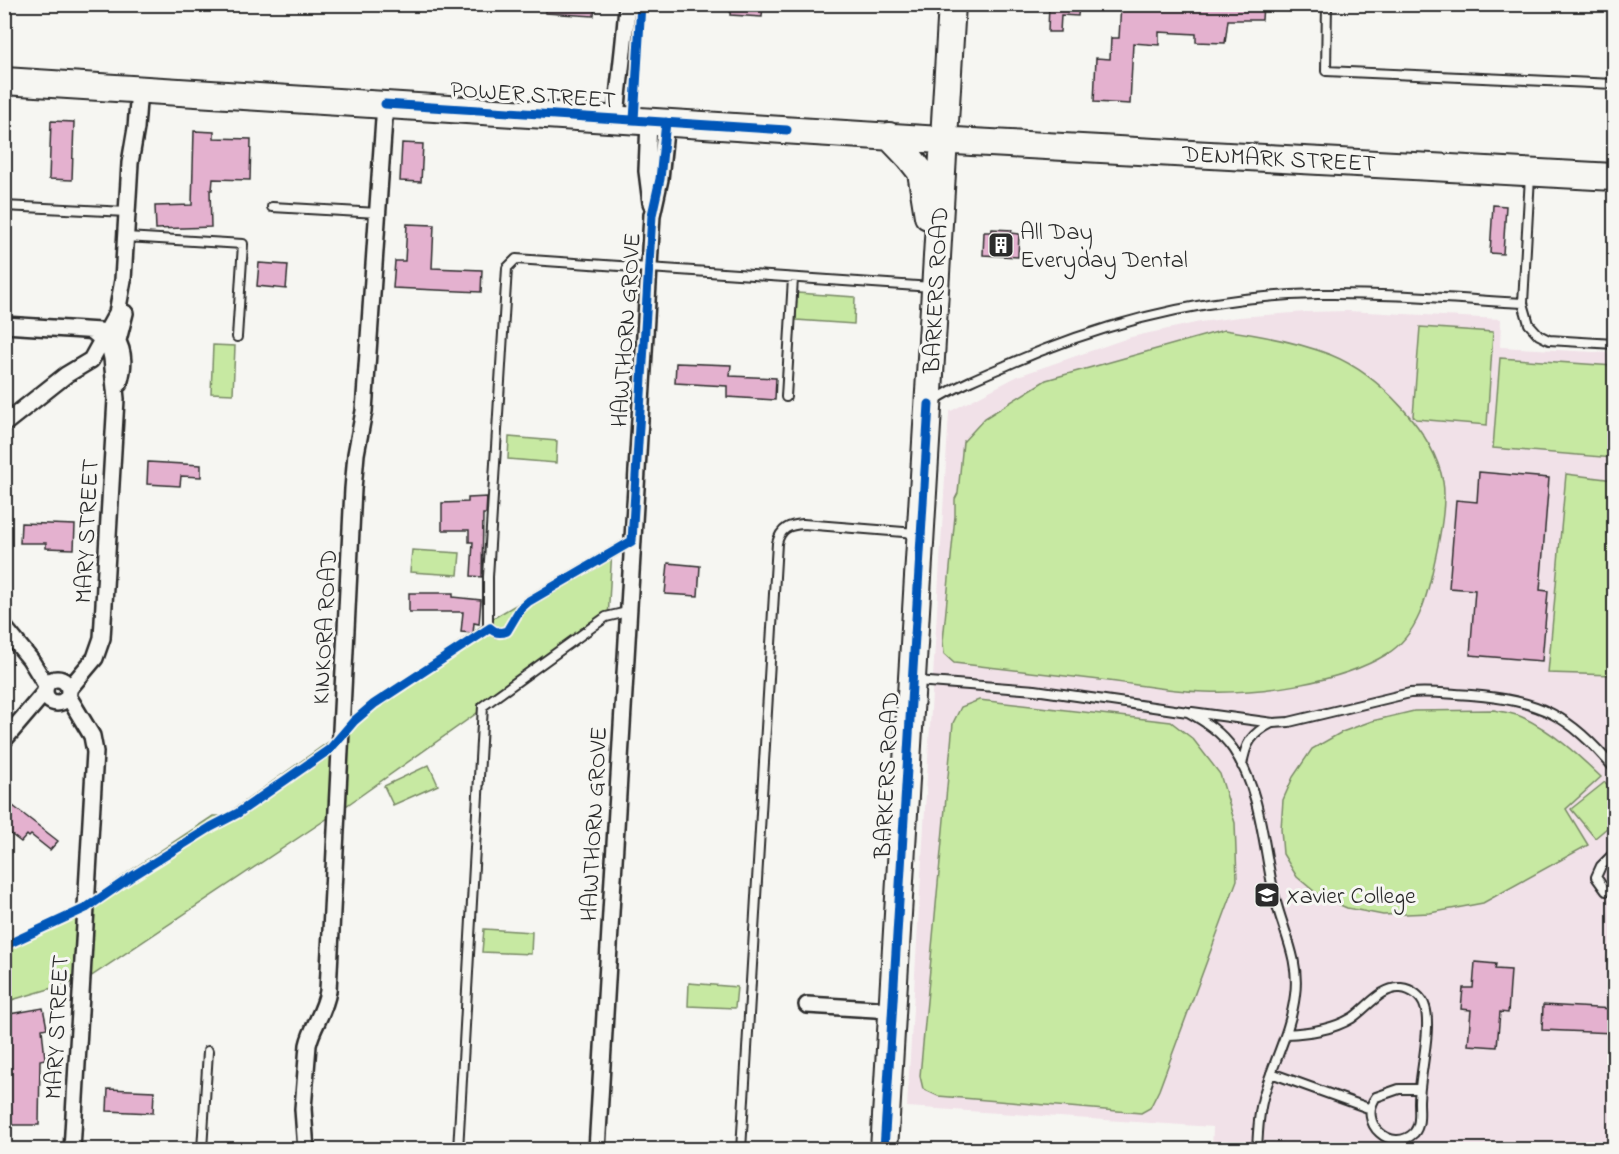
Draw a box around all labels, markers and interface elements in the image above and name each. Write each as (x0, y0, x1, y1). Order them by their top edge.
street label: POWER STREET (449, 73, 617, 120)
street label: DENMARK STREET (1180, 138, 1377, 183)
street label: BARKERS ROAD (916, 206, 959, 375)
place label: All Day Everyday Dental (1020, 216, 1188, 280)
building icon: All Day Everyday Dental (986, 230, 1016, 260)
street label: HAWTHORN GROVE (603, 232, 652, 429)
street label: MARY STREET (67, 458, 110, 604)
street label: KINKORA ROAD (305, 549, 348, 706)
street label: BARKERS ROAD (867, 691, 910, 860)
street label: HAWTHORN GROVE (573, 726, 618, 922)
school or university icon: Xavier College (1252, 880, 1282, 910)
place label: Xavier College (1286, 880, 1416, 915)
street label: MARY STREET (37, 954, 80, 1100)

